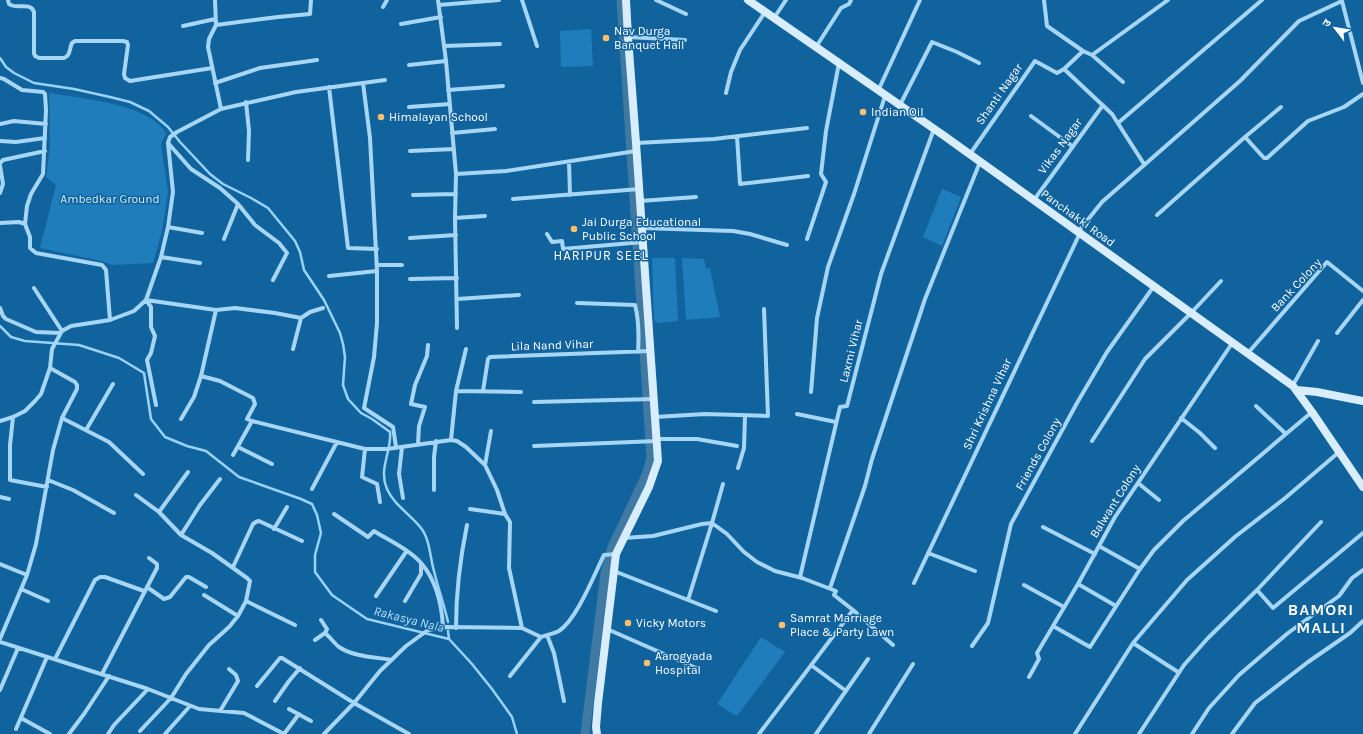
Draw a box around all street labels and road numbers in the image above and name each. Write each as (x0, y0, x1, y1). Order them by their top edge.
street label: Shanti Nagar (973, 60, 1026, 127)
street label: Vikas Nagar (1035, 115, 1085, 177)
street label: Panchakki Road (1038, 186, 1118, 250)
street label: Bank Colony (1268, 255, 1324, 314)
street label: Laxmi Vihar (836, 317, 866, 384)
street label: Lila Nand Vihar (511, 337, 594, 353)
street label: Shri Krishna Vihar (960, 355, 1015, 452)
street label: Friends Colony (1012, 415, 1064, 493)
street label: Balwant Colony (1087, 461, 1143, 540)

